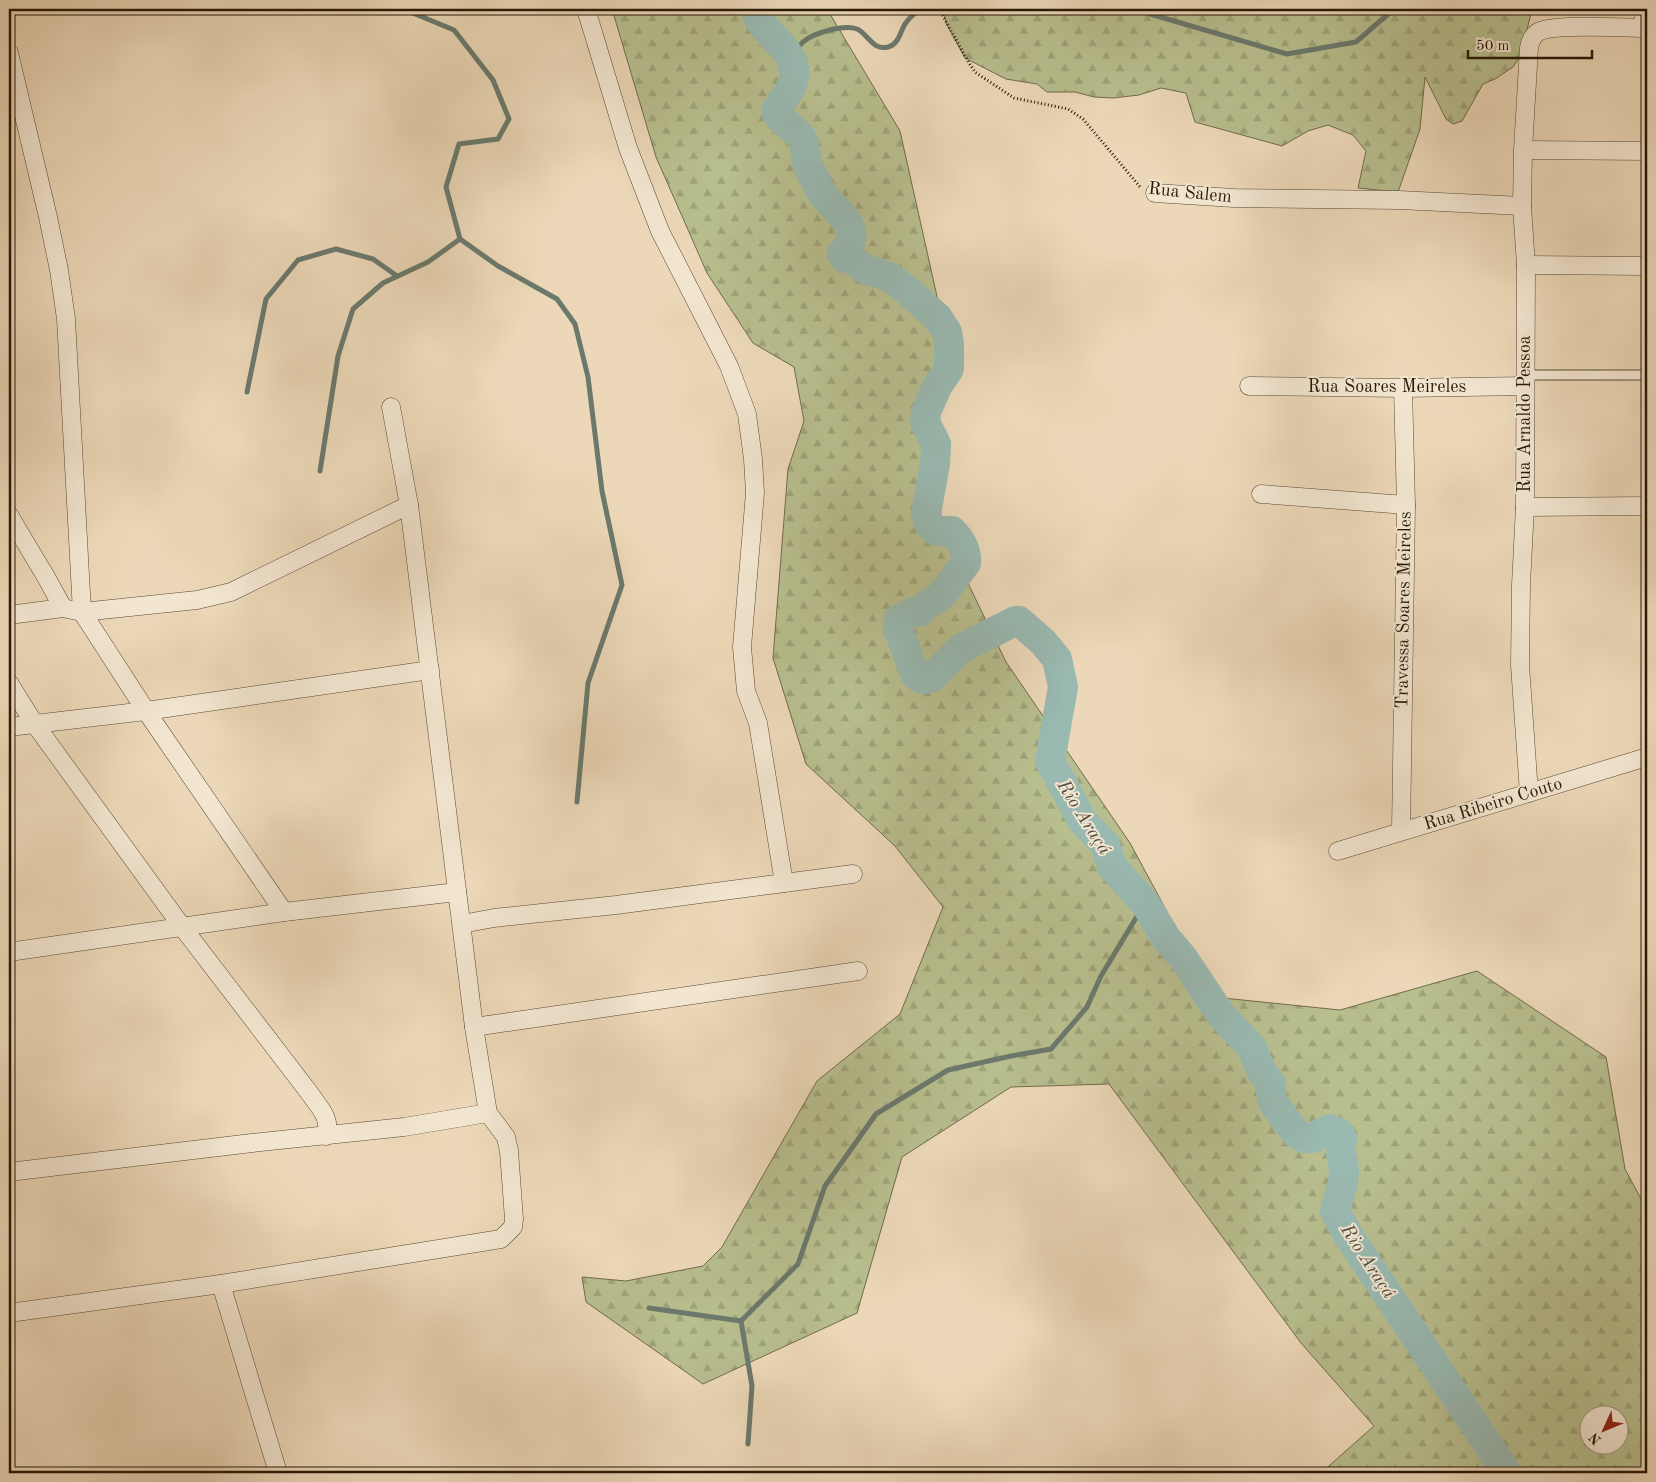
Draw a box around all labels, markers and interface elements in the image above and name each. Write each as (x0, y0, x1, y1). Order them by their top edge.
scale bar (1468, 28, 1592, 60)
text: 50 m (1476, 39, 1510, 54)
street label: Rua Salem (1147, 180, 1233, 206)
street label: Rua Arnaldo Pessoa (1516, 335, 1534, 493)
street label: Rua Soares Meireles (1308, 378, 1467, 396)
street label: Travessa Soares Meireles (1393, 511, 1415, 709)
street label: Rua Ribeiro Couto (1422, 774, 1564, 834)
water label: Rio Araçá (1052, 776, 1113, 859)
water label: Rio Araçá (1335, 1221, 1398, 1303)
north arrow (1578, 1404, 1628, 1454)
text: N (1586, 1429, 1604, 1447)

